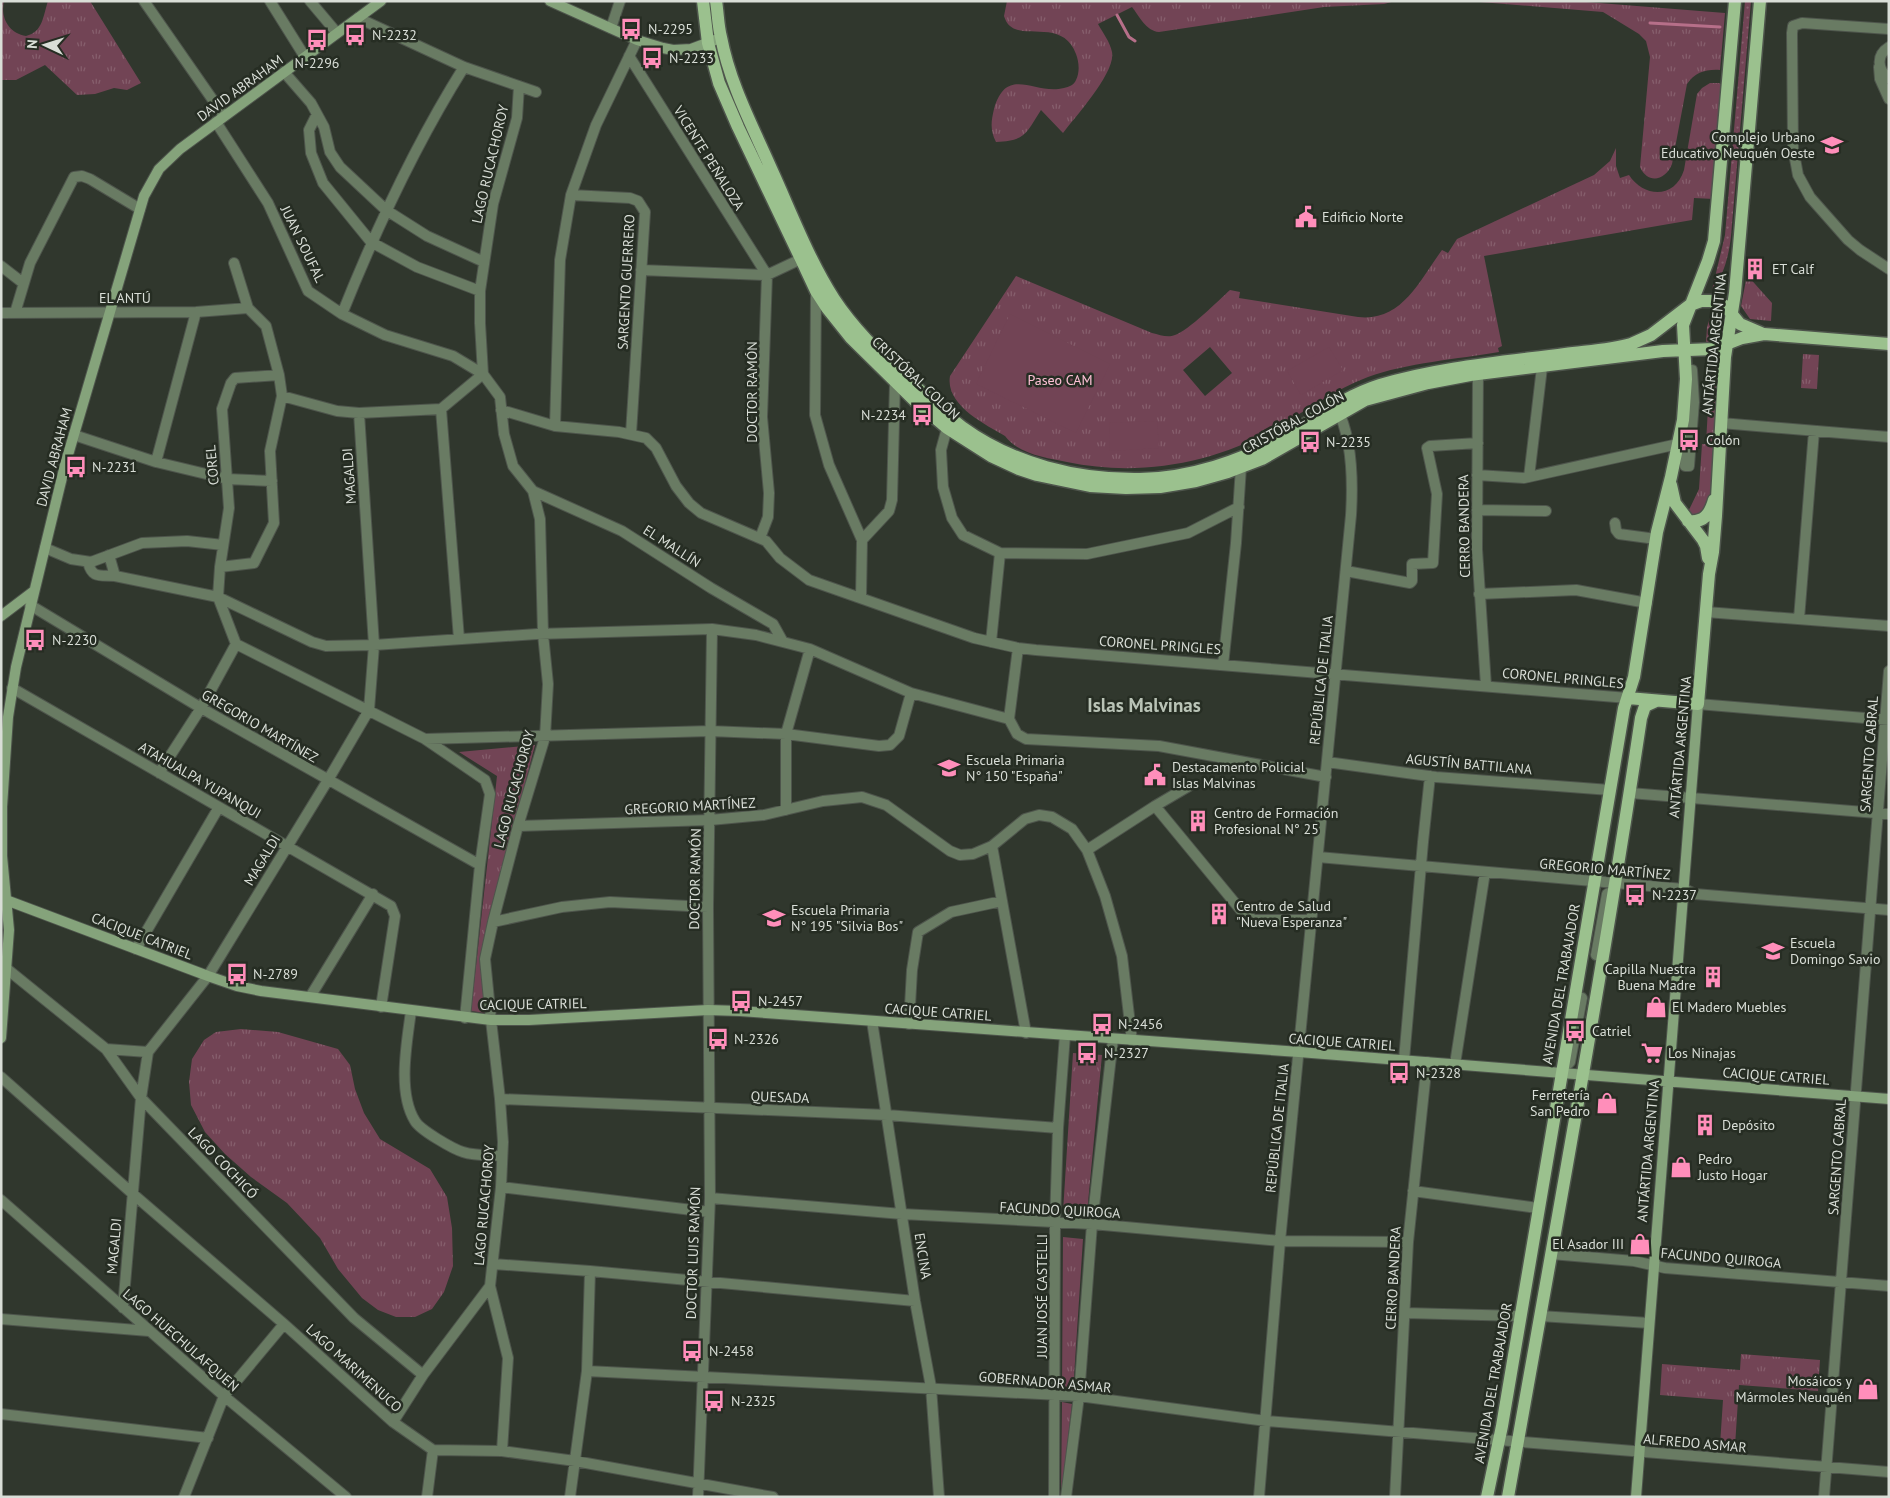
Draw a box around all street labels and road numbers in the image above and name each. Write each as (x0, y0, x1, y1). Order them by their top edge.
street label: DAVID ABRAHAM (193, 51, 287, 125)
street label: VICENTE PEÑALOZA (669, 101, 749, 214)
street label: LAGO RUCACHOROY (468, 103, 512, 225)
street label: JUAN SOUFAL (276, 202, 329, 285)
street label: SARGENTO GUERRERO (613, 214, 639, 350)
street label: ANTÁRTIDA ARGENTINA (1698, 271, 1730, 416)
street label: EL ANTÚ (99, 289, 151, 307)
street label: CRISTÓBAL COLÓN (868, 333, 964, 423)
street label: DOCTOR RAMÓN (743, 341, 761, 443)
street label: CRISTÓBAL COLÓN (1239, 387, 1347, 457)
street label: DAVID ABRAHAM (32, 405, 76, 509)
street label: COREL (201, 444, 223, 486)
street label: MAGALDI (338, 447, 360, 505)
street label: CERRO BANDERA (1454, 473, 1474, 578)
street label: EL MALLÍN (640, 521, 704, 571)
street label: REPÚBLICA DE ITALIA (1305, 613, 1337, 746)
street label: CORONEL PRINGLES (1098, 632, 1222, 658)
street label: CORONEL PRINGLES (1501, 664, 1625, 692)
street label: ANTÁRTIDA ARGENTINA (1665, 674, 1695, 819)
street label: GREGORIO MARTÍNEZ (199, 685, 322, 767)
street label: SARGENTO CABRAL (1856, 695, 1882, 813)
street label: LAGO RUCACHOROY (490, 728, 538, 850)
street label: ATAHUALPA YUPANQUI (136, 738, 264, 822)
street label: AGUSTÍN BATTILANA (1405, 750, 1534, 779)
street label: GREGORIO MARTÍNEZ (624, 794, 756, 818)
street label: DOCTOR RAMÓN (685, 828, 705, 930)
street label: MAGALDI (240, 831, 284, 889)
street label: GREGORIO MARTÍNEZ (1539, 854, 1672, 884)
street label: AVENIDA DEL TRABAJADOR (1538, 902, 1584, 1066)
street label: CACIQUE CATRIEL (89, 908, 195, 964)
street label: CACIQUE CATRIEL (479, 994, 587, 1014)
street label: CACIQUE CATRIEL (884, 999, 992, 1025)
street label: CACIQUE CATRIEL (1288, 1029, 1396, 1055)
street label: REPÚBLICA DE ITALIA (1261, 1061, 1293, 1194)
street label: CACIQUE CATRIEL (1722, 1063, 1830, 1089)
street label: ANTÁRTIDA ARGENTINA (1633, 1078, 1663, 1223)
street label: QUESADA (750, 1087, 811, 1107)
street label: SARGENTO CABRAL (1824, 1098, 1850, 1216)
street label: LAGO COCHICÓ (184, 1123, 262, 1203)
street label: LAGO RUCACHOROY (470, 1144, 498, 1266)
street label: DOCTOR LUIS RAMÓN (682, 1186, 704, 1320)
street label: FACUNDO QUIROGA (999, 1198, 1122, 1222)
street label: MAGALDI (103, 1217, 125, 1275)
street label: CERRO BANDERA (1381, 1225, 1405, 1330)
street label: ENCINA (910, 1232, 936, 1281)
street label: JUAN JOSÉ CASTELLI (1033, 1234, 1051, 1359)
street label: FACUNDO QUIROGA (1660, 1244, 1783, 1272)
street label: LAGO HUECHULAFQUEN (119, 1285, 243, 1395)
street label: AVENIDA DEL TRABAJADOR (1470, 1301, 1516, 1465)
street label: LAGO MARIMENUCO (302, 1320, 406, 1416)
street label: GOBERNADOR ASMAR (978, 1367, 1112, 1397)
street label: ALFREDO ASMAR (1643, 1430, 1747, 1456)

